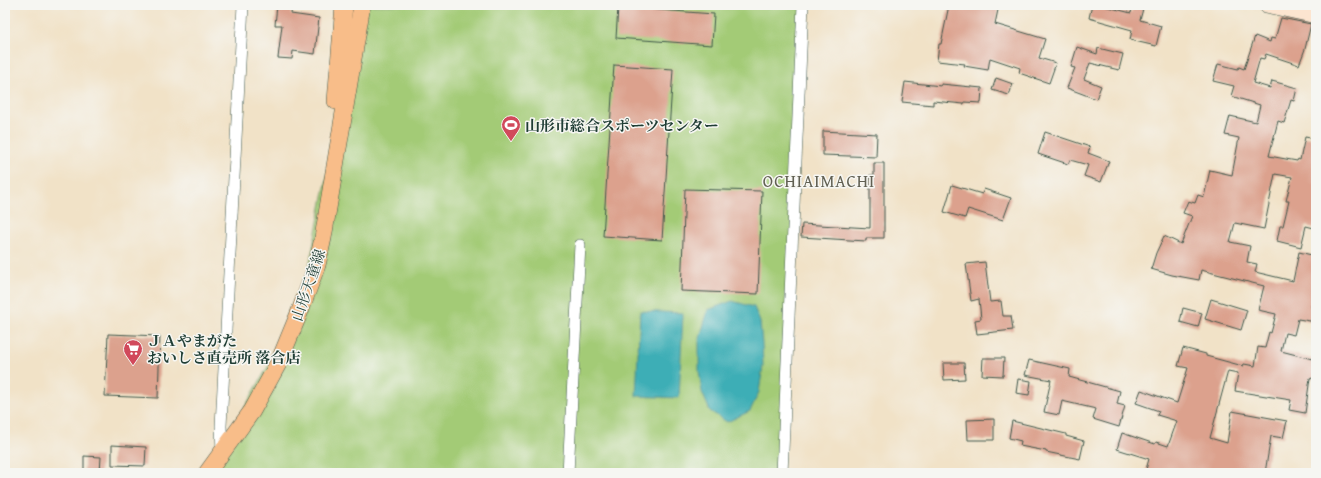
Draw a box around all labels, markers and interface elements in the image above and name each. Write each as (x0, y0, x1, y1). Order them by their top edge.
sports icon: 山形市総合スポーツセンター (500, 114, 522, 142)
place label: 山形市総合スポーツセンター (525, 115, 719, 136)
district label: OCHIAIMACHI (763, 168, 875, 193)
street label: 山形天童線 (286, 246, 330, 324)
place label: ＪＡやまがた おいしさ直売所 落合店 (147, 330, 300, 368)
supermarket icon: ＪＡやまがた おいしさ直売所 落合店 (122, 338, 144, 366)

